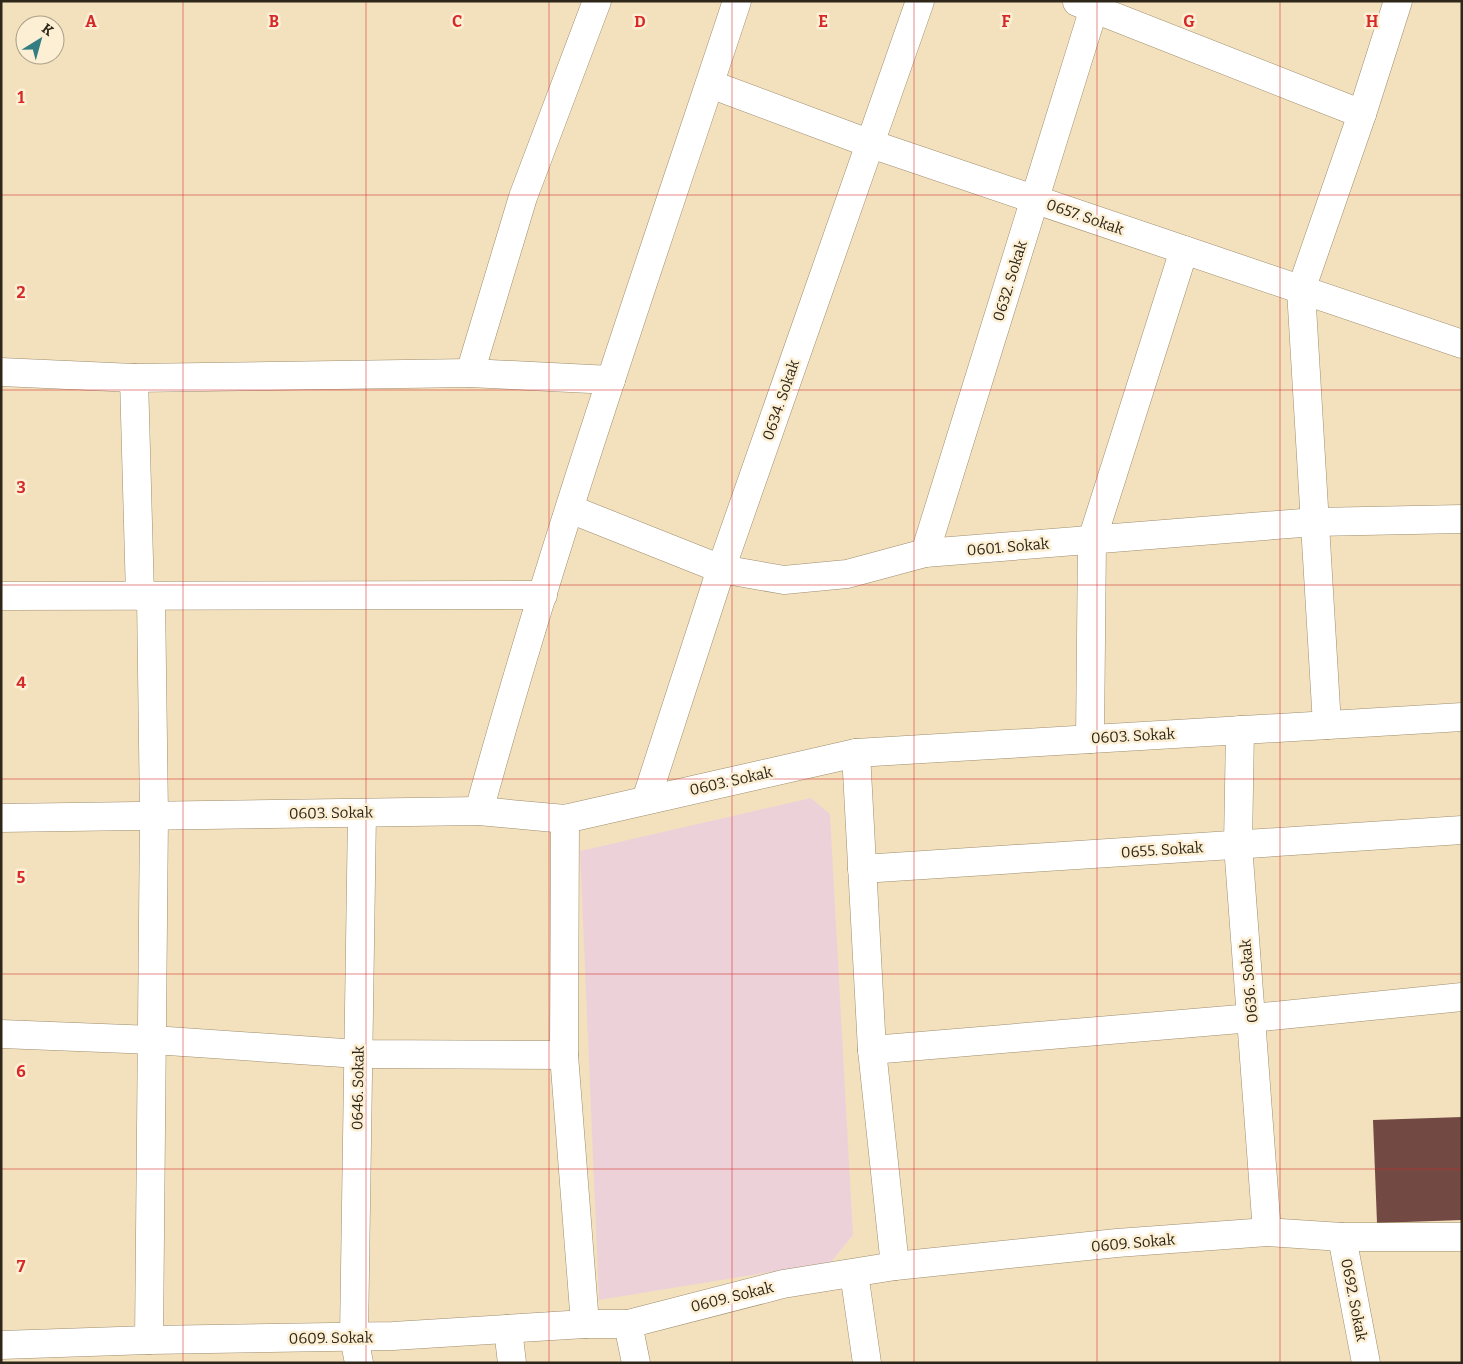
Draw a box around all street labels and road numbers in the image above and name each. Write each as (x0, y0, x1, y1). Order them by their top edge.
street label: 0657. Sokak (1044, 195, 1126, 239)
street label: 0632. Sokak (989, 238, 1031, 323)
street label: 0634. Sokak (759, 357, 803, 443)
street label: 0601. Sokak (966, 534, 1050, 560)
street label: 0603. Sokak (1090, 725, 1176, 747)
street label: 0603. Sokak (688, 763, 775, 799)
street label: 0603. Sokak (289, 803, 374, 823)
street label: 0655. Sokak (1120, 838, 1204, 862)
street label: 0636. Sokak (1236, 938, 1262, 1024)
street label: 0646. Sokak (348, 1045, 368, 1130)
street label: 0609. Sokak (1090, 1230, 1176, 1256)
street label: 0692. Sokak (1337, 1257, 1371, 1343)
street label: 0609. Sokak (689, 1278, 776, 1316)
street label: 0609. Sokak (289, 1328, 374, 1348)

